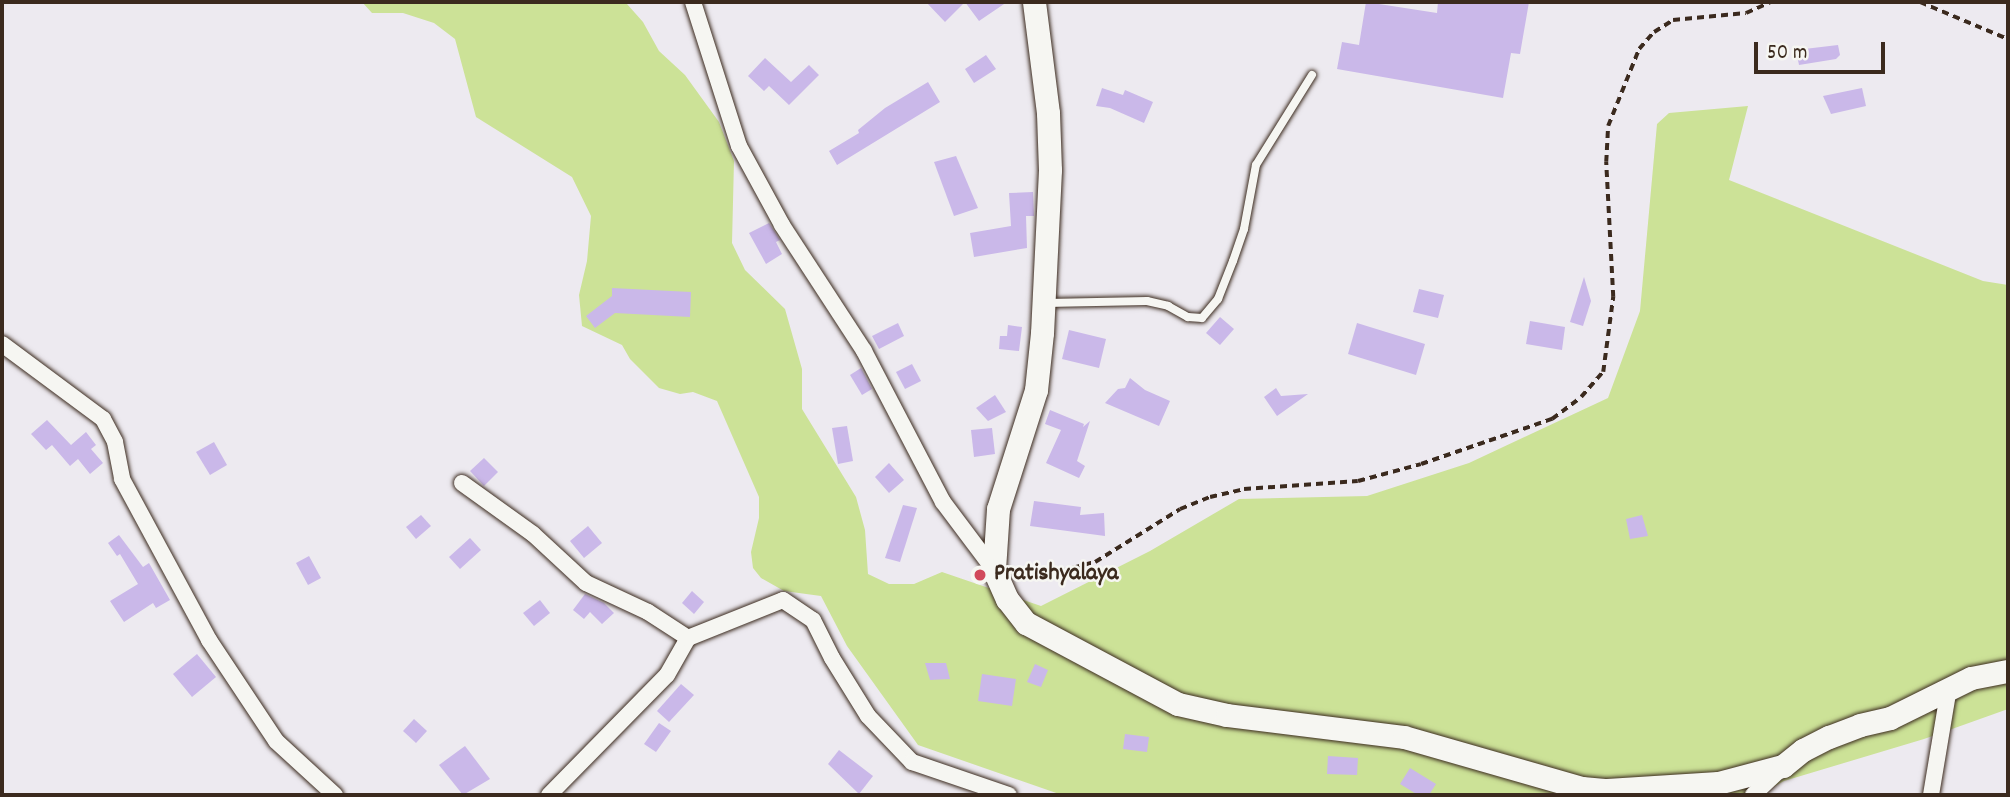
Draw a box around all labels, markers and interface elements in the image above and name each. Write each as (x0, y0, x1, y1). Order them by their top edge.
scale bar (1758, 28, 1889, 72)
text: 50 m (1767, 39, 1807, 69)
place label: Pratishyalaya (994, 561, 1118, 589)
marker: Pratishyalaya (972, 567, 988, 583)

